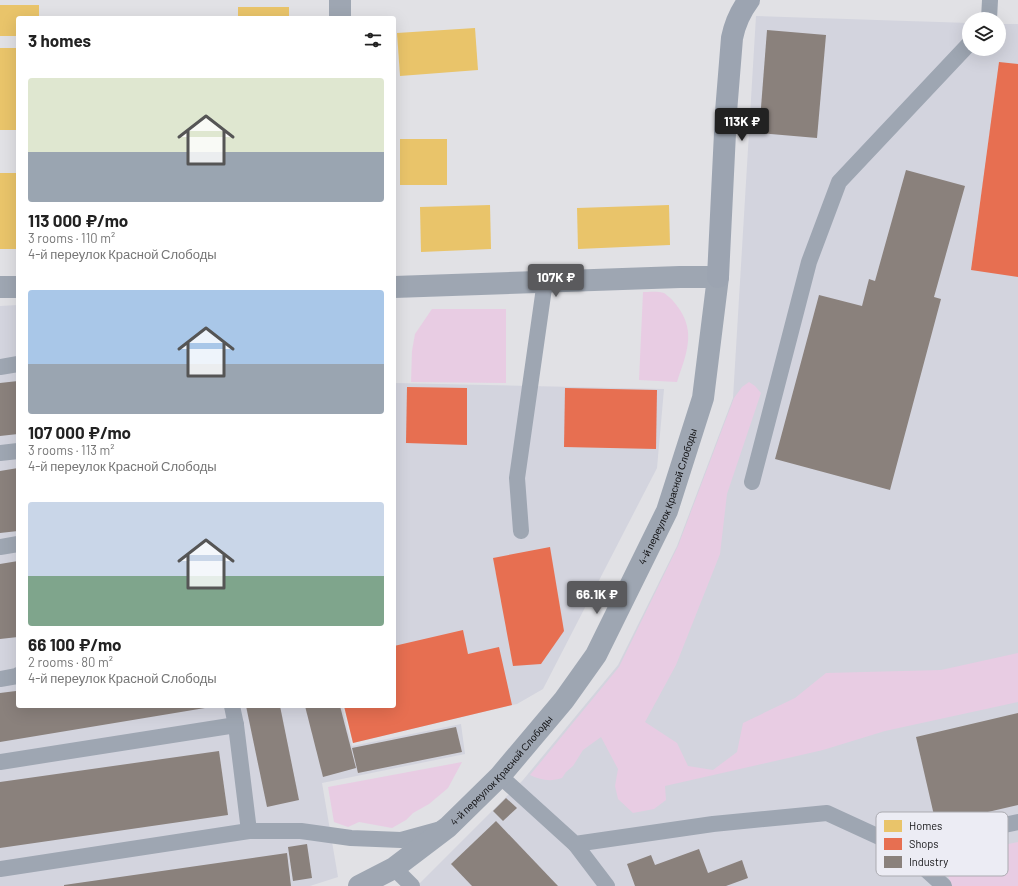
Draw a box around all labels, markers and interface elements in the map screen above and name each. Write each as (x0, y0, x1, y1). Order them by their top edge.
map controls (962, 12, 1006, 56)
button: layers (962, 12, 1006, 56)
icon: filters (362, 29, 384, 51)
text: 3 homes (28, 30, 91, 50)
icon: home (170, 104, 242, 176)
pin: 113K ₽ (709, 108, 775, 142)
text: 113K ₽ (724, 113, 760, 129)
text: 113 000 ₽/mo (28, 210, 128, 230)
text: 3 rooms · 110 m² (28, 230, 115, 246)
text: 4-й переулок Красной Слободы (28, 246, 217, 262)
pin: 107K ₽ (523, 264, 589, 298)
text: 107K ₽ (537, 269, 575, 285)
icon: home (170, 316, 242, 388)
text: 107 000 ₽/mo (28, 422, 131, 442)
street label: 4-й переулок Красной Слободы (636, 427, 699, 566)
text: 3 rooms · 113 m² (28, 442, 115, 458)
text: 4-й переулок Красной Слободы (28, 458, 217, 474)
icon: home (170, 528, 242, 600)
pin: 66.1K ₽ (560, 581, 634, 615)
text: 66.1K ₽ (576, 586, 618, 602)
text: 66 100 ₽/mo (28, 634, 122, 654)
text: 2 rooms · 80 m² (28, 654, 113, 670)
text: 4-й переулок Красной Слободы (28, 670, 217, 686)
street label: 4-й переулок Красной Слободы (448, 713, 555, 828)
legend (876, 812, 1008, 876)
text: Homes (909, 819, 942, 832)
text: Shops (909, 837, 939, 850)
text: Industry (909, 855, 948, 868)

